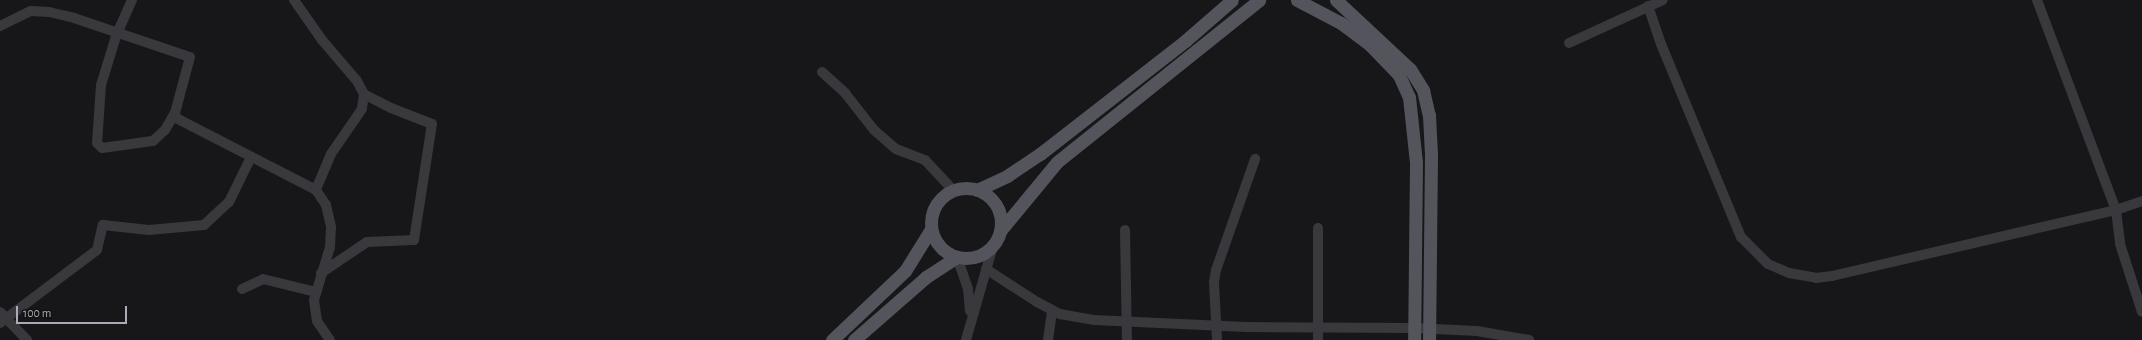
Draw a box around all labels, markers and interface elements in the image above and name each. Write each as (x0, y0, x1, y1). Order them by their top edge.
scale bar (18, 298, 129, 324)
text: 100 m (23, 307, 51, 319)

